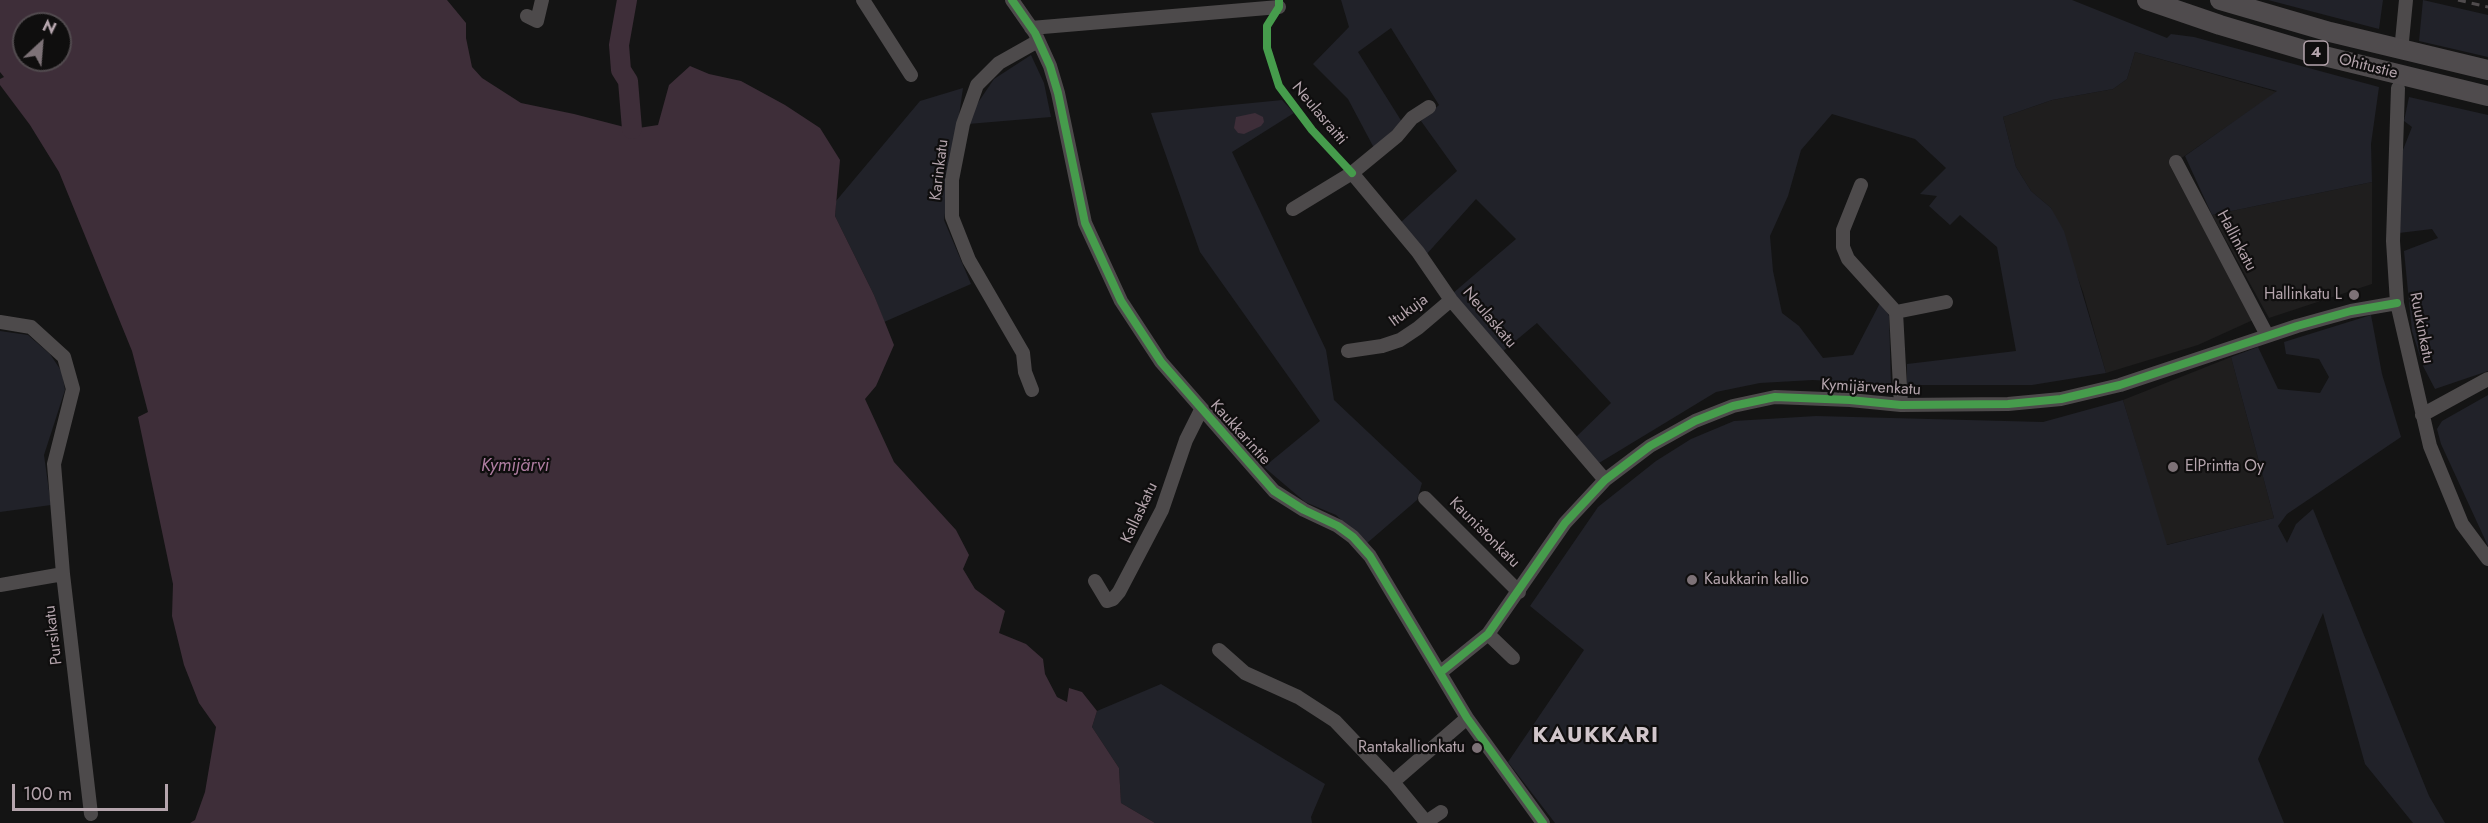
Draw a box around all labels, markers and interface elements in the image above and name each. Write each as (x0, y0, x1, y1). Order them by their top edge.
north arrow (12, 12, 72, 72)
text: N (38, 14, 60, 40)
road number: 4 (2304, 41, 2328, 65)
street label: Ohitustie (2337, 50, 2399, 84)
street label: Neulasraitti (1287, 79, 1351, 149)
street label: Karinkatu (927, 138, 953, 202)
street label: Hallinkatu (2212, 207, 2260, 275)
street label: Neulaskatu (1458, 284, 1520, 352)
place label: Hallinkatu L (2264, 285, 2342, 305)
marker: Hallinkatu L (2347, 288, 2361, 302)
street label: Itukuja (1386, 291, 1432, 331)
street label: Ruukinkatu (2405, 291, 2437, 365)
street label: Kymijärvenkatu (1821, 376, 1921, 400)
street label: Kaukkarintie (1206, 396, 1274, 470)
water label: Kymijärvi (481, 456, 549, 478)
place label: ElPrintta Oy (2185, 457, 2264, 477)
marker: ElPrintta Oy (2166, 460, 2180, 474)
street label: Kallaskatu (1118, 479, 1162, 547)
street label: Kaunistonkatu (1445, 494, 1523, 572)
place label: Kaukkarin kallio (1704, 570, 1809, 590)
marker: Kaukkarin kallio (1685, 573, 1699, 587)
street label: Pursikatu (41, 604, 67, 666)
district label: KAUKKARI (1532, 724, 1660, 750)
place label: Rantakallionkatu (1358, 738, 1465, 758)
marker: Rantakallionkatu (1470, 741, 1484, 755)
scale bar (15, 772, 171, 810)
text: 100 m (23, 781, 72, 807)

